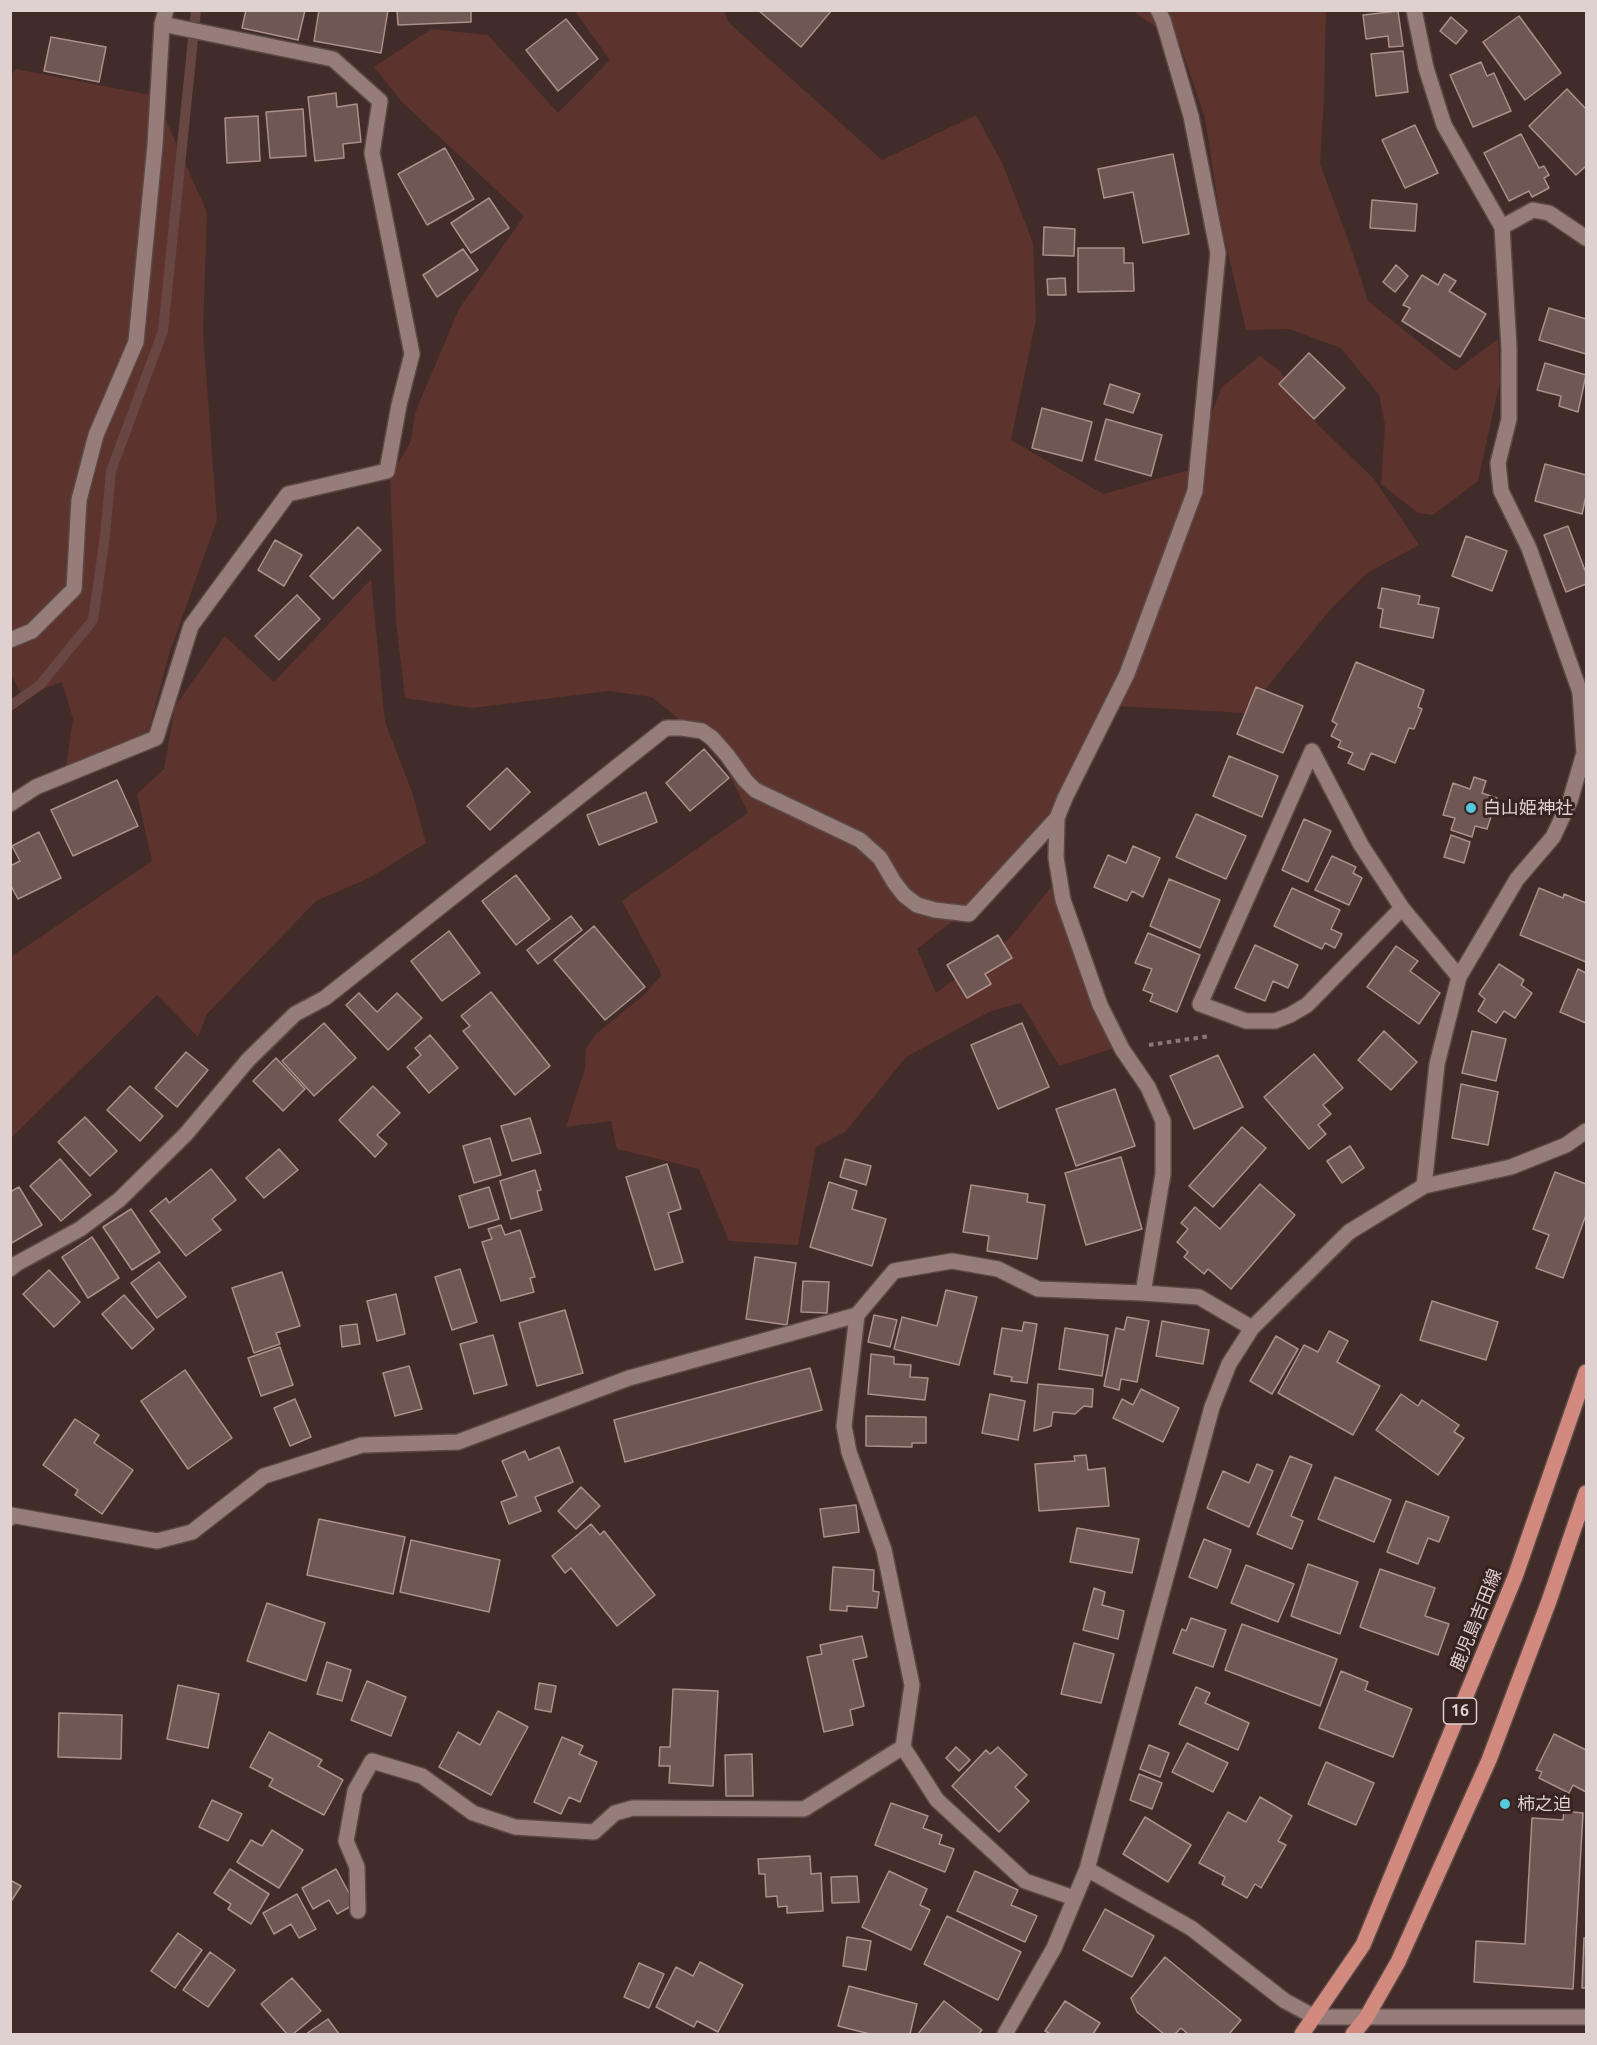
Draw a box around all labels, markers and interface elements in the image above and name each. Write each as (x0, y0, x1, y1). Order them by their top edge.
place label: 白山姫神社 (1483, 797, 1573, 819)
marker: 白山姫神社 (1464, 801, 1478, 815)
street label: 鹿児島吉田線 (1446, 1566, 1506, 1674)
road number: 16 (1444, 1698, 1476, 1724)
place label: 柿之迫 (1517, 1793, 1571, 1815)
marker: 柿之迫 (1498, 1797, 1512, 1811)

